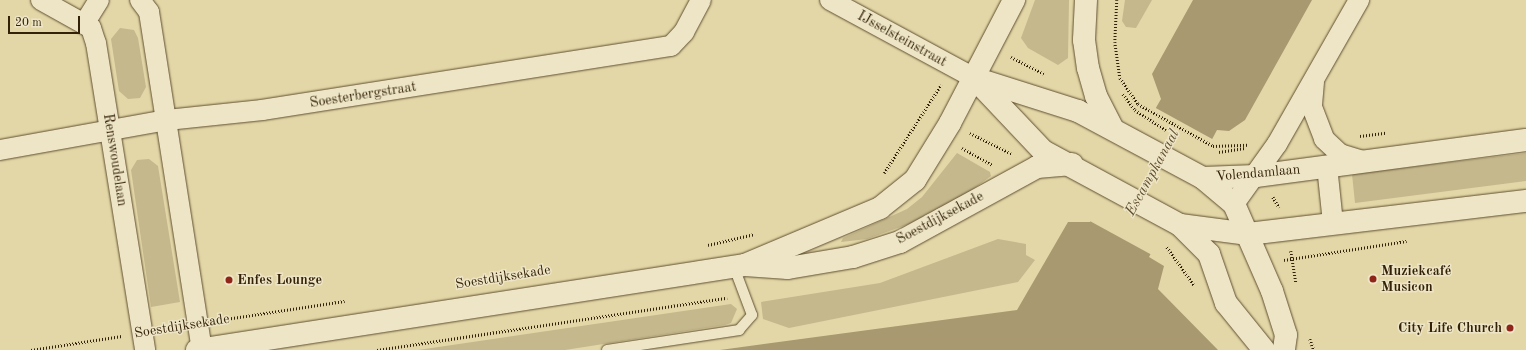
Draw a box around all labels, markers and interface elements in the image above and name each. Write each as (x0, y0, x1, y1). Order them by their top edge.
street label: IJsselsteinstraat (854, 7, 950, 71)
scale bar (10, 8, 82, 34)
text: 20 m (15, 17, 42, 29)
street label: Soesterbergstraat (309, 78, 417, 112)
street label: Renswoudelaan (99, 112, 131, 208)
water label: Escampkanaal (1122, 127, 1184, 219)
street label: Volendamlaan (1215, 161, 1301, 185)
street label: Soestdijksekade (894, 188, 986, 248)
street label: Soestdijksekade (454, 261, 552, 293)
place label: Muziekcafé Musicon (1381, 263, 1451, 296)
place label: Enfes Lounge (237, 272, 322, 288)
marker: Muziekcafé Musicon (1368, 274, 1378, 284)
marker: Enfes Lounge (224, 275, 234, 285)
street label: Soestdijksekade (133, 310, 231, 342)
place label: City Life Church (1398, 320, 1502, 336)
marker: City Life Church (1505, 323, 1515, 333)

